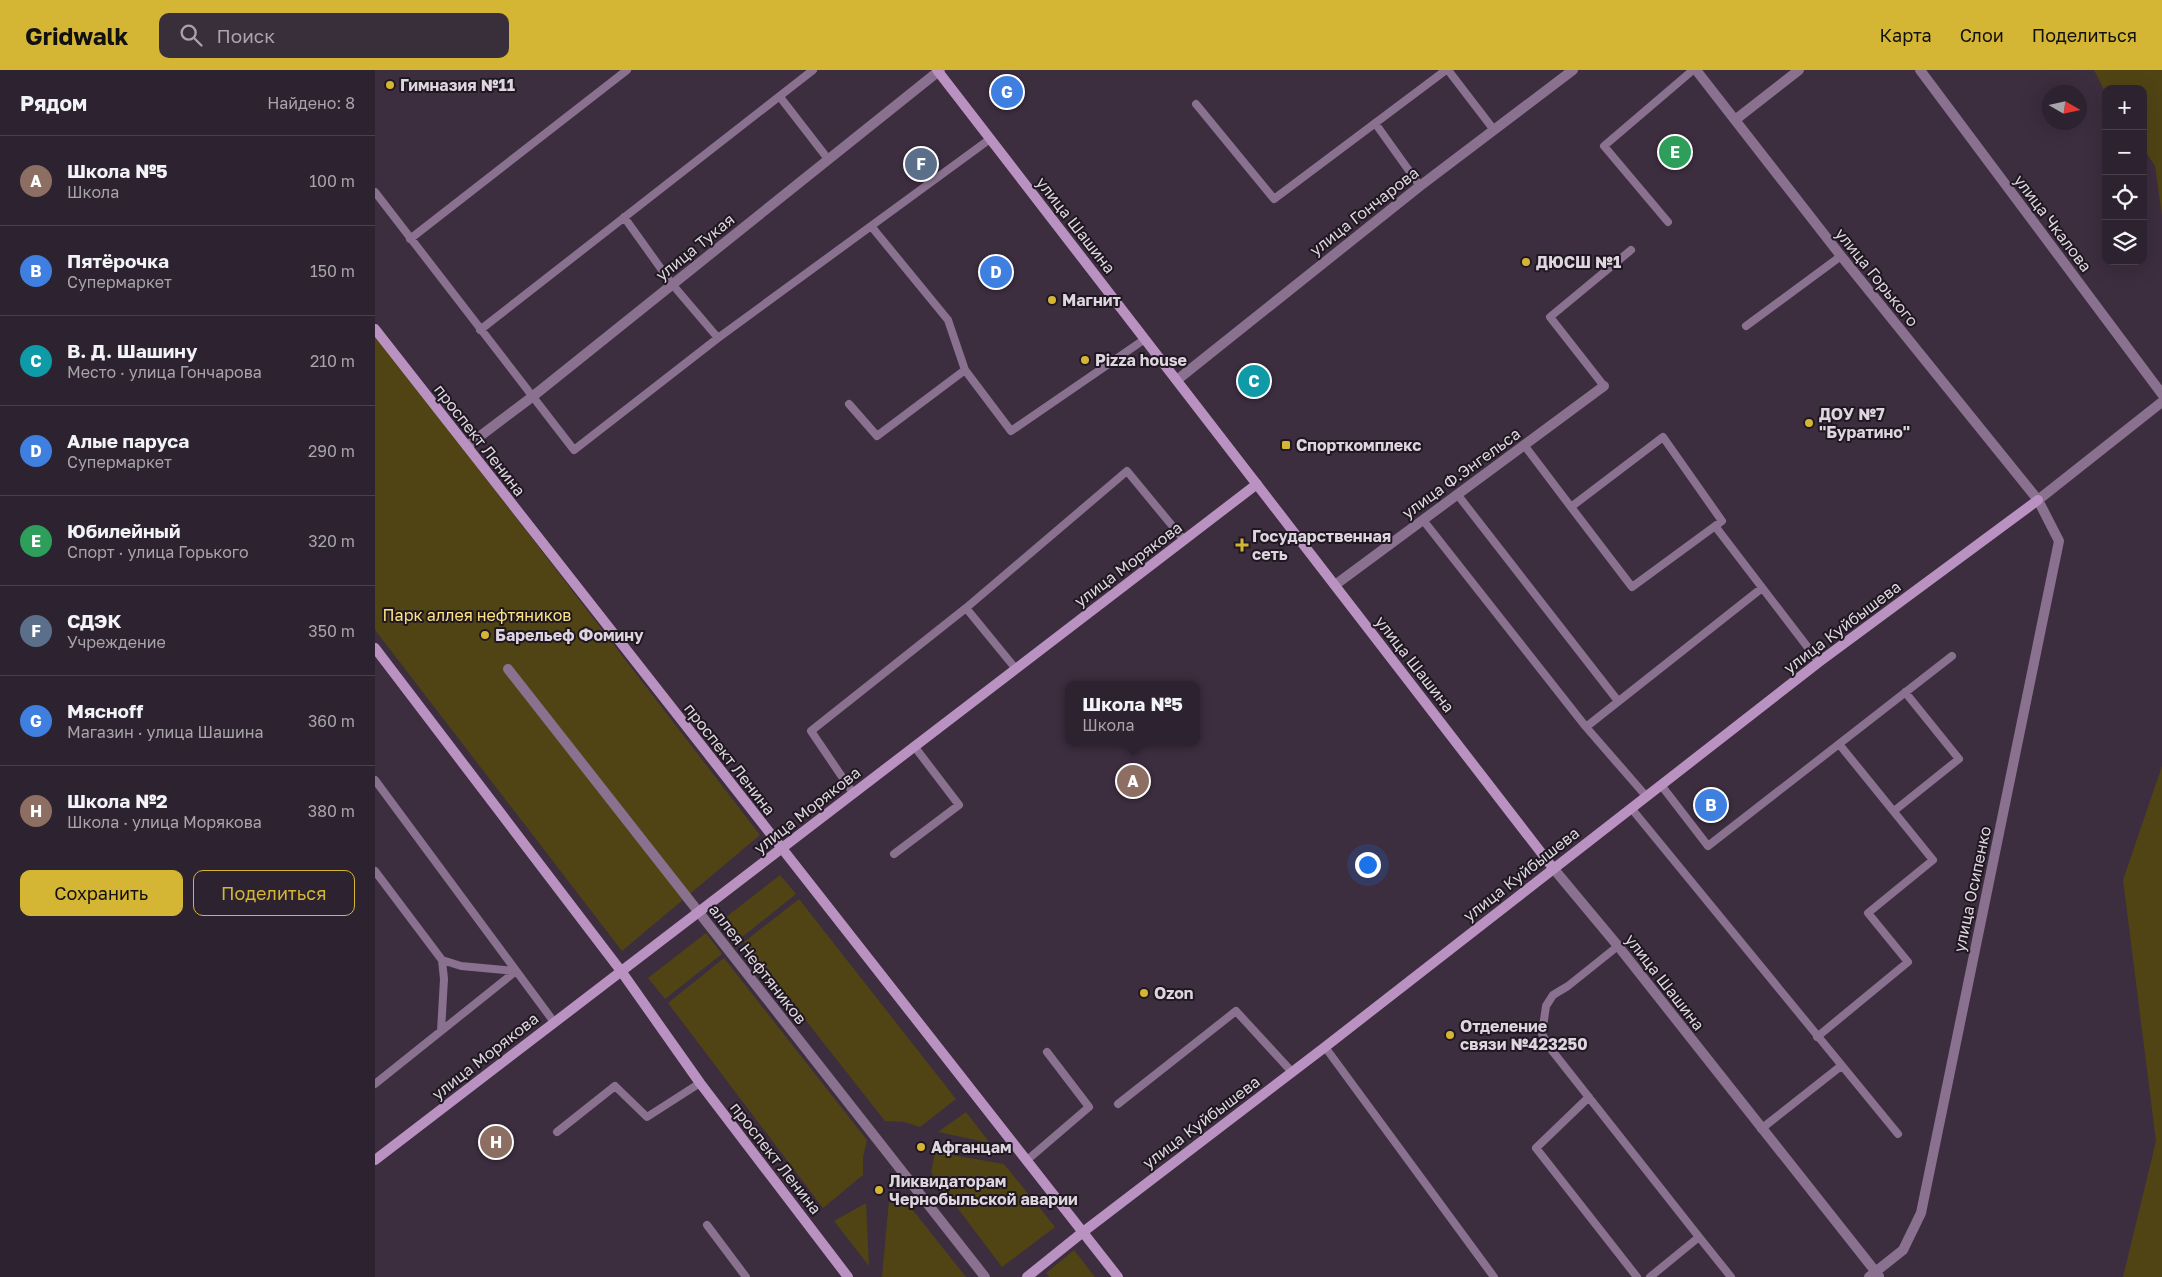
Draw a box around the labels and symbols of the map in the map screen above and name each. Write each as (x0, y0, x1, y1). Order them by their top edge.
pin: G (991, 73, 1023, 111)
place label: Гимназия №11 (400, 75, 515, 95)
marker: Гимназия №11 (384, 79, 396, 91)
north arrow (2042, 85, 2087, 130)
pin: E (1659, 133, 1691, 171)
pin: F (905, 145, 937, 183)
street label: улица Гончарова (1305, 162, 1423, 260)
street label: улица Чкалова (2010, 170, 2096, 276)
street label: улица Шашина (1032, 173, 1120, 277)
street label: улица Тукая (652, 209, 738, 285)
street label: улица Горького (1831, 224, 1923, 330)
place label: ДЮСШ №1 (1536, 252, 1621, 272)
pin: D (980, 253, 1012, 291)
marker: ДЮСШ №1 (1520, 256, 1532, 268)
place label: Магнит (1062, 290, 1121, 310)
marker: Магнит (1046, 294, 1058, 306)
place label: Pizza house (1095, 350, 1187, 370)
marker: Pizza house (1079, 354, 1091, 366)
pin: C (1238, 362, 1270, 400)
street label: проспект Ленина (430, 380, 530, 500)
place label: ДОУ №7 "Буратино" (1819, 404, 1910, 442)
marker: ДОУ №7 "Буратино" (1803, 417, 1815, 429)
street label: улица Ф.Энгельса (1398, 423, 1524, 523)
place label: Спорткомплекс (1296, 435, 1421, 455)
marker: Спорткомплекс (1280, 439, 1292, 451)
street label: улица Морякова (1070, 517, 1186, 611)
place label: Государственная сеть (1252, 526, 1391, 564)
marker: Государственная сеть (1236, 539, 1248, 551)
street label: улица Куйбышева (1779, 576, 1905, 678)
park label: Парк аллея нефтяников (383, 605, 571, 625)
street label: улица Шашина (1371, 612, 1459, 716)
place label: Барельеф Фомину (495, 625, 644, 645)
marker: Барельеф Фомину (479, 629, 491, 641)
street label: проспект Ленина (680, 699, 780, 819)
street label: улица Морякова (750, 762, 864, 858)
pin: A (1117, 762, 1149, 800)
pin: B (1695, 786, 1727, 824)
street label: улица Куйбышева (1459, 823, 1583, 925)
street label: улица Осипенко (1949, 824, 1995, 954)
your location (1355, 852, 1381, 878)
street label: аллея Нефтяников (705, 900, 811, 1028)
street label: улица Шашина (1621, 930, 1709, 1034)
place label: Ozon (1154, 983, 1194, 1003)
marker: Ozon (1138, 987, 1150, 999)
street label: улица Морякова (428, 1008, 542, 1104)
place label: Отделение связи №423250 (1460, 1016, 1588, 1054)
marker: Отделение связи №423250 (1444, 1029, 1456, 1041)
street label: улица Куйбышева (1138, 1071, 1264, 1173)
street label: проспект Ленина (726, 1098, 826, 1218)
pin: H (480, 1123, 512, 1161)
place label: Афганцам (931, 1137, 1012, 1157)
marker: Афганцам (915, 1141, 927, 1153)
place label: Ликвидаторам Чернобыльской аварии (889, 1171, 1078, 1209)
marker: Ликвидаторам Чернобыльской аварии (873, 1184, 885, 1196)

